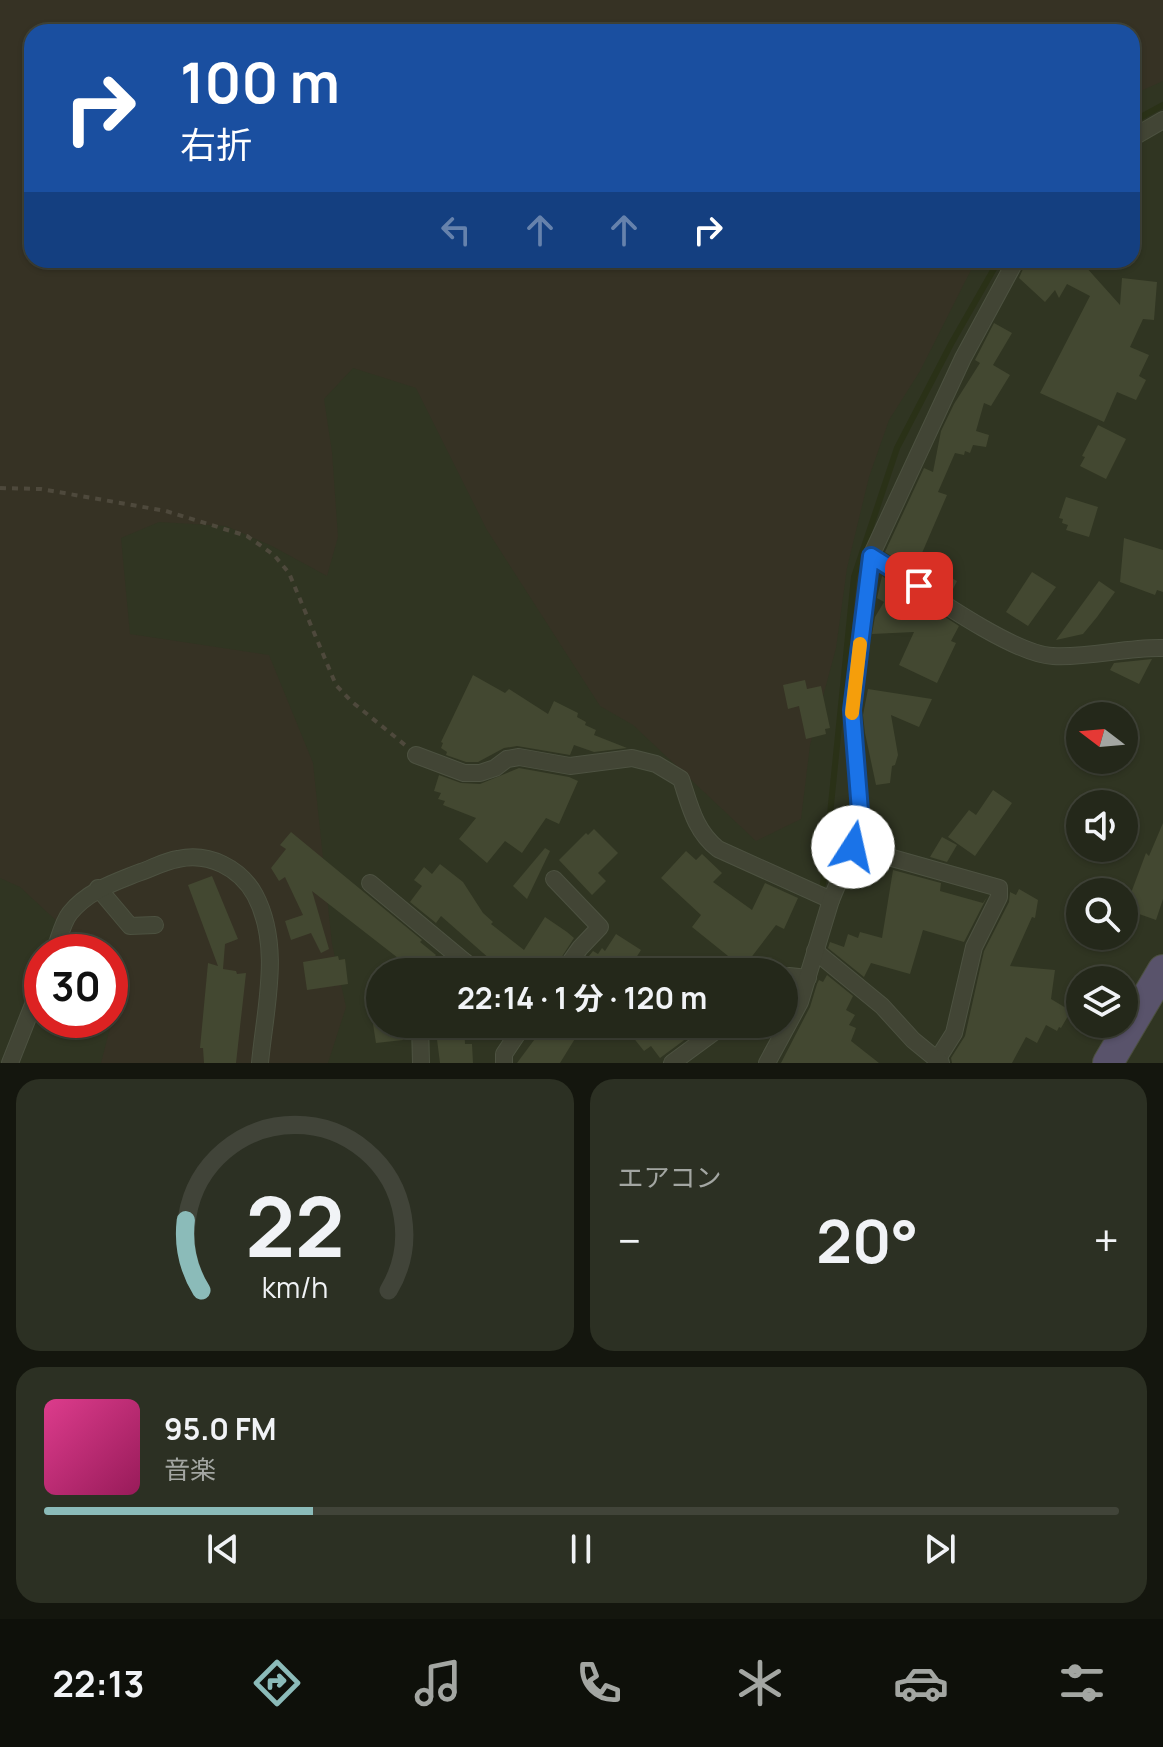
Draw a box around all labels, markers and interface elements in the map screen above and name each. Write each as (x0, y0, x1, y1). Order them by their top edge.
text: 100 m (180, 43, 340, 120)
icon: right (48, 56, 152, 160)
text: 右折 (180, 120, 252, 169)
icon: left (434, 208, 478, 252)
icon: ahead (518, 208, 562, 252)
icon: ahead (602, 208, 646, 252)
icon: right (686, 208, 730, 252)
pin (885, 552, 953, 620)
icon: arrive (897, 564, 941, 608)
north arrow (1066, 702, 1138, 774)
map controls (1066, 702, 1138, 1038)
button: sound (1066, 790, 1138, 862)
position arrow (811, 805, 895, 889)
button: search (1066, 878, 1138, 950)
speed limit sign: 30 (24, 934, 128, 1038)
button: layers (1066, 966, 1138, 1038)
text: 22:14 · 1 分 · 120 m (457, 977, 707, 1018)
text: エアコン (618, 1159, 722, 1195)
text: 22 (245, 1168, 344, 1282)
text: 20° (816, 1199, 919, 1281)
text: − (618, 1210, 641, 1270)
text: + (1094, 1210, 1119, 1270)
text: km/h (262, 1268, 328, 1307)
text: 95.0 FM (164, 1408, 276, 1449)
text: 音楽 (164, 1451, 216, 1487)
icon: previous (201, 1527, 245, 1571)
icon: pause (559, 1527, 603, 1571)
icon: next (918, 1527, 962, 1571)
icon: directions (249, 1655, 305, 1711)
icon: music (410, 1655, 466, 1711)
icon: phone (571, 1655, 627, 1711)
icon: climate (732, 1655, 788, 1711)
icon: car (893, 1655, 949, 1711)
icon: filters (1054, 1655, 1110, 1711)
text: 22:13 (53, 1659, 144, 1708)

